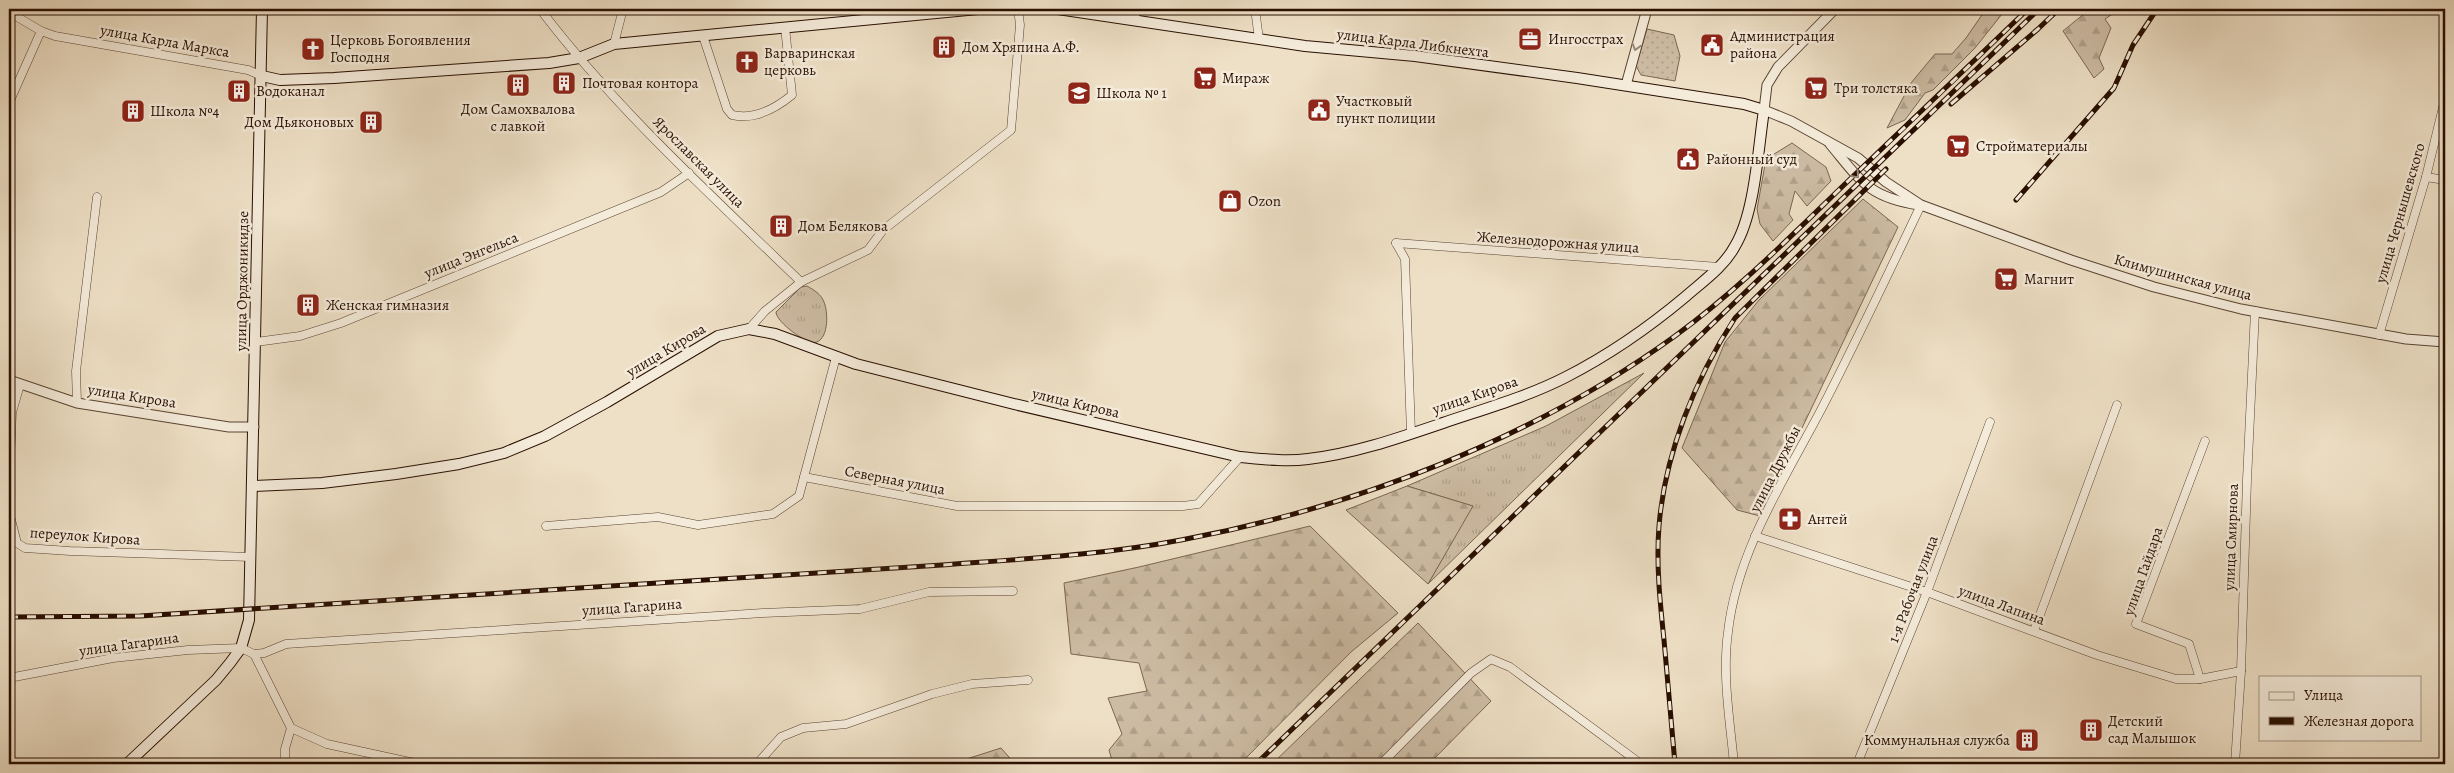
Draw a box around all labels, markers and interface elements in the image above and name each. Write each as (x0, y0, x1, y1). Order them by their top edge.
street label: улица Карла Маркса (98, 20, 231, 62)
street label: улица Карла Либкнехта (1335, 24, 1490, 62)
office icon: Ингосстрах (1517, 26, 1543, 52)
place label: Администрация района (1729, 26, 1835, 63)
place label: Ингосстрах (1548, 29, 1624, 49)
place label: Церковь Богоявления Господня (330, 30, 471, 67)
public building icon: Администрация района (1699, 32, 1725, 58)
building icon: Дом Хряпина А.Ф. (931, 34, 957, 60)
church icon: Церковь Богоявления Господня (300, 36, 326, 62)
place label: Дом Хряпина А.Ф. (962, 37, 1080, 57)
one-way arrow (1632, 42, 1642, 51)
place label: Варваринская церковь (764, 43, 855, 80)
church icon: Варваринская церковь (734, 49, 760, 75)
supermarket icon: Мираж (1192, 65, 1218, 91)
place label: Мираж (1222, 68, 1269, 88)
building icon: Почтовая контора (551, 70, 577, 96)
building icon: Дом Самохвалова с лавкой (505, 72, 531, 98)
place label: Почтовая контора (582, 73, 699, 93)
supermarket icon: Три толстяка (1803, 75, 1829, 101)
building icon: Водоканал (226, 78, 252, 104)
place label: Три толстяка (1834, 78, 1918, 98)
school or university icon: Школа № 1 (1066, 80, 1092, 106)
place label: Водоканал (256, 81, 325, 101)
place label: Школа № 1 (1096, 83, 1167, 103)
place label: Участковый пункт полиции (1336, 91, 1436, 128)
public building icon: Участковый пункт полиции (1306, 97, 1332, 123)
building icon: Школа №4 (120, 98, 146, 124)
place label: Дом Самохвалова с лавкой (461, 99, 575, 136)
place label: Школа №4 (150, 101, 220, 121)
building icon: Дом Дьяконовых (358, 109, 384, 135)
place label: Дом Дьяконовых (245, 112, 355, 132)
street label: Ярославская улица (649, 112, 749, 212)
supermarket icon: Стройматериалы (1945, 133, 1971, 159)
place label: Стройматериалы (1976, 136, 2088, 156)
street label: улица Чернышевского (2370, 141, 2430, 286)
public building icon: Районный суд (1675, 146, 1701, 172)
place label: Районный суд (1706, 149, 1797, 169)
one-way arrow (1851, 169, 1859, 178)
shop icon: Ozon (1217, 188, 1243, 214)
place label: Ozon (1248, 191, 1281, 211)
street label: улица Орджоникидзе (231, 211, 253, 352)
building icon: Дом Белякова (768, 213, 794, 239)
place label: Дом Белякова (798, 216, 888, 236)
street label: Железнодорожная улица (1476, 226, 1640, 258)
street label: улица Энгельса (420, 227, 521, 283)
street label: Климушинская улица (2112, 249, 2254, 305)
supermarket icon: Магнит (1993, 266, 2019, 292)
place label: Магнит (2024, 269, 2074, 289)
building icon: Женская гимназия (295, 292, 321, 318)
place label: Женская гимназия (326, 295, 449, 315)
street label: улица Кирова (622, 318, 709, 382)
street label: улица Кирова (1429, 371, 1520, 419)
street label: улица Кирова (85, 379, 178, 413)
street label: улица Кирова (1029, 383, 1122, 423)
street label: улица Дружбы (1744, 422, 1805, 517)
street label: Северная улица (843, 460, 947, 500)
street label: улица Смирнова (2219, 483, 2243, 592)
pharmacy icon: Антей (1777, 506, 1803, 532)
place label: Антей (1807, 509, 1848, 529)
street label: переулок Кирова (29, 522, 141, 550)
street label: улица Гайдара (2118, 524, 2168, 619)
street label: 1-я Рабочая улица (1883, 532, 1943, 646)
street label: улица Лапина (1955, 580, 2048, 630)
street label: улица Гагарина (580, 594, 683, 621)
street label: улица Гагарина (77, 627, 180, 661)
legend (2259, 676, 2422, 740)
text: Улица (2304, 685, 2343, 705)
place label: Детский сад Малышок (2108, 711, 2196, 748)
text: Железная дорога (2304, 711, 2414, 731)
building icon: Детский сад Малышок (2078, 717, 2104, 743)
building icon: Коммунальная служба (2014, 727, 2040, 753)
place label: Коммунальная служба (1864, 730, 2010, 750)

